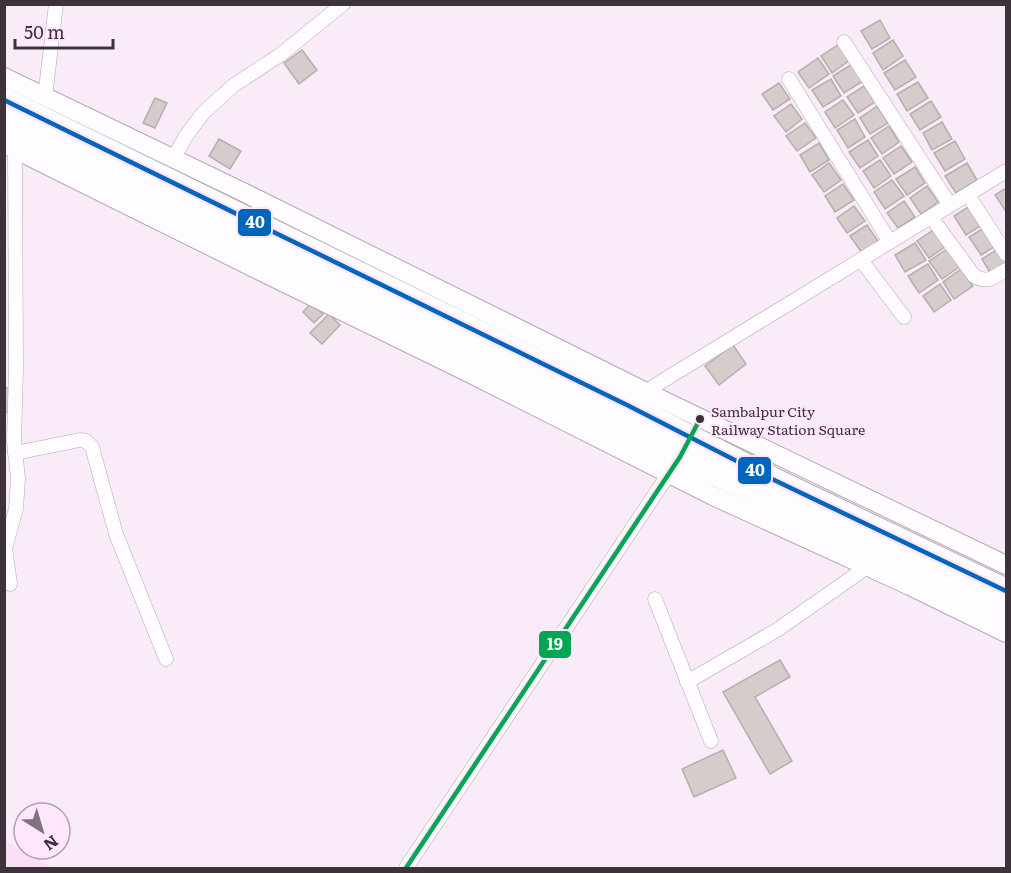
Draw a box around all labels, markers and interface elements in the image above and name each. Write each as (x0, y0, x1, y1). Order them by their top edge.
scale bar (15, 12, 112, 50)
text: 50 m (24, 18, 65, 45)
line badge: 40 (237, 208, 272, 237)
text: 40 (245, 209, 265, 233)
place label: Sambalpur City Railway Station Square (711, 401, 865, 439)
marker: Sambalpur City Railway Station Square (694, 413, 706, 425)
line badge: 40 (737, 456, 772, 485)
text: 40 (745, 457, 765, 481)
line badge: 19 (538, 630, 572, 659)
text: 19 (547, 631, 563, 655)
north arrow (12, 801, 72, 861)
text: N (39, 830, 64, 857)

